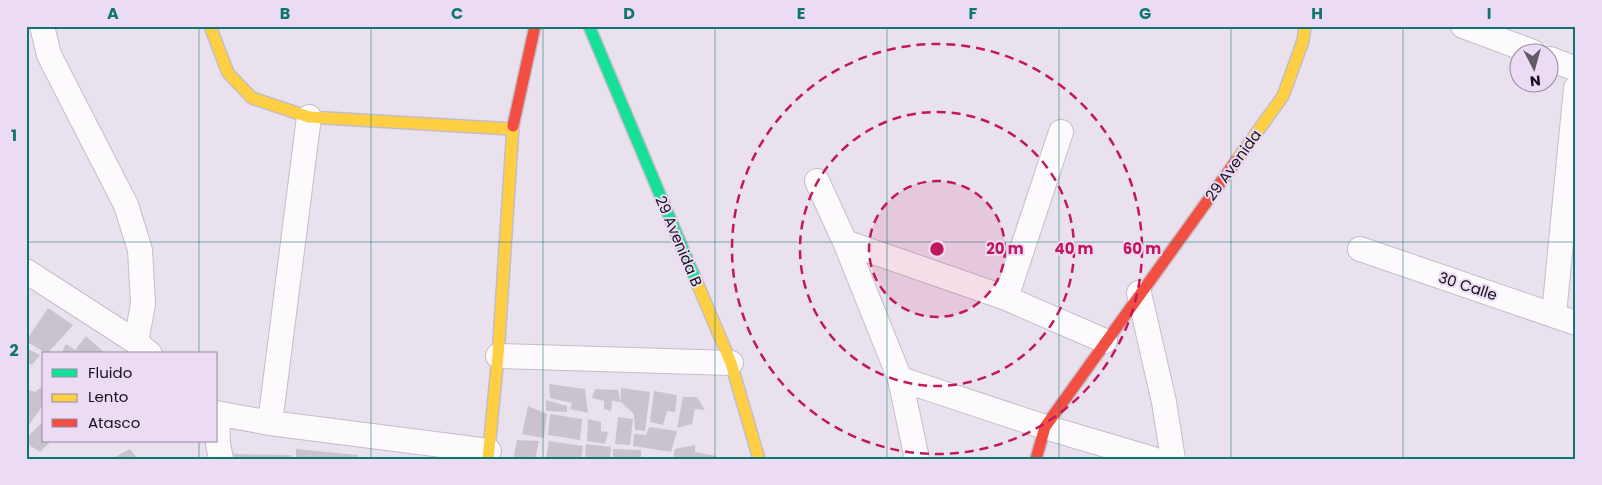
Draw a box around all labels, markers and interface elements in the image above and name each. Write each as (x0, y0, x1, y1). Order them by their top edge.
text: A (107, 2, 119, 25)
text: B (280, 2, 290, 25)
text: C (451, 2, 463, 25)
text: D (623, 2, 635, 25)
text: E (797, 2, 805, 25)
text: F (969, 2, 978, 25)
text: G (1139, 2, 1151, 25)
text: H (1311, 2, 1323, 25)
text: I (1487, 2, 1491, 25)
north arrow (1510, 42, 1560, 92)
text: N (1529, 70, 1542, 91)
text: 1 (11, 124, 17, 147)
street label: 29 Avenida (1200, 125, 1266, 205)
street label: 29 Avenida B (650, 192, 708, 290)
text: 20 m (986, 238, 1024, 259)
text: 40 m (1054, 238, 1094, 259)
text: 60 m (1123, 238, 1161, 259)
centre of rings (928, 240, 946, 258)
street label: 30 Calle (1436, 267, 1500, 305)
text: 2 (9, 339, 19, 362)
legend (42, 352, 218, 442)
text: Fluido (88, 362, 132, 383)
text: Lento (88, 386, 128, 407)
text: Atasco (88, 412, 140, 433)

